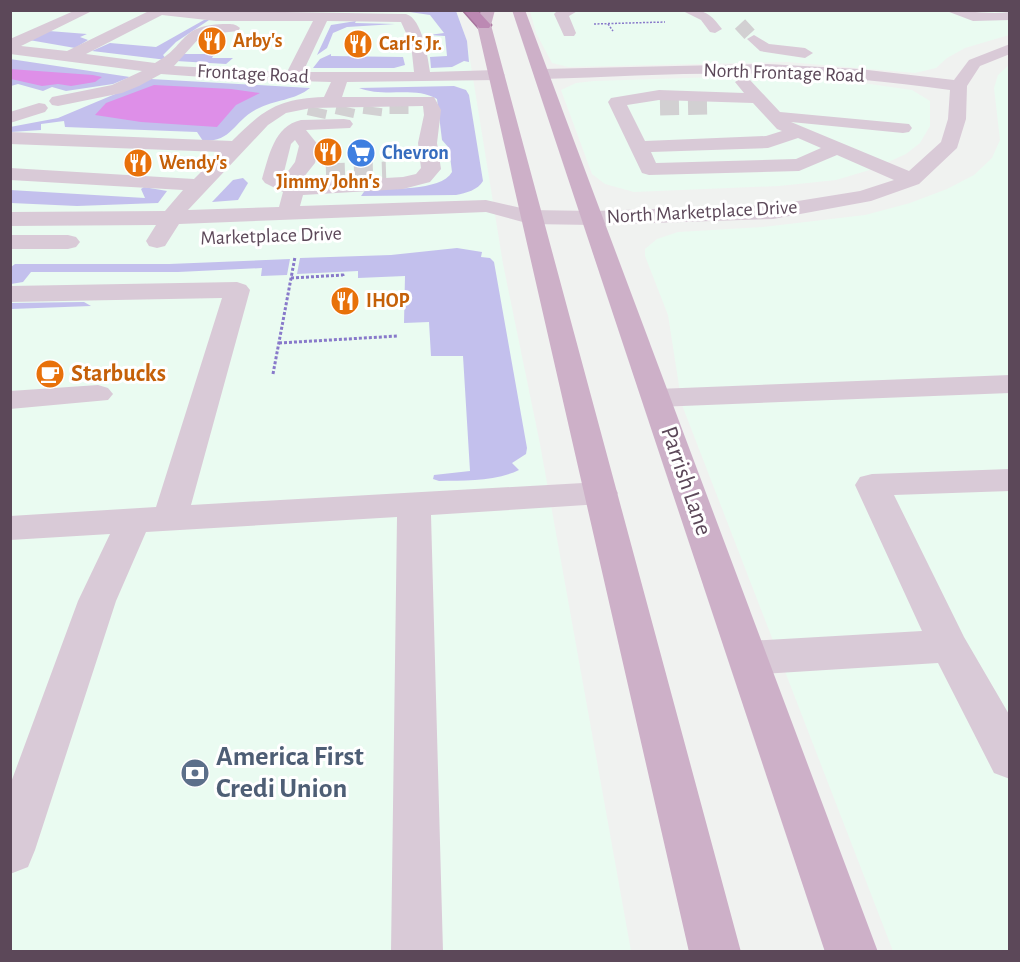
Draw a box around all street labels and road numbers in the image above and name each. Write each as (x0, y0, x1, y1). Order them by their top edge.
street label: North Frontage Road (703, 60, 865, 86)
street label: Frontage Road (197, 61, 309, 87)
street label: North Marketplace Drive (606, 197, 798, 227)
street label: Marketplace Drive (200, 224, 342, 248)
street label: Parrish Lane (656, 423, 716, 539)

